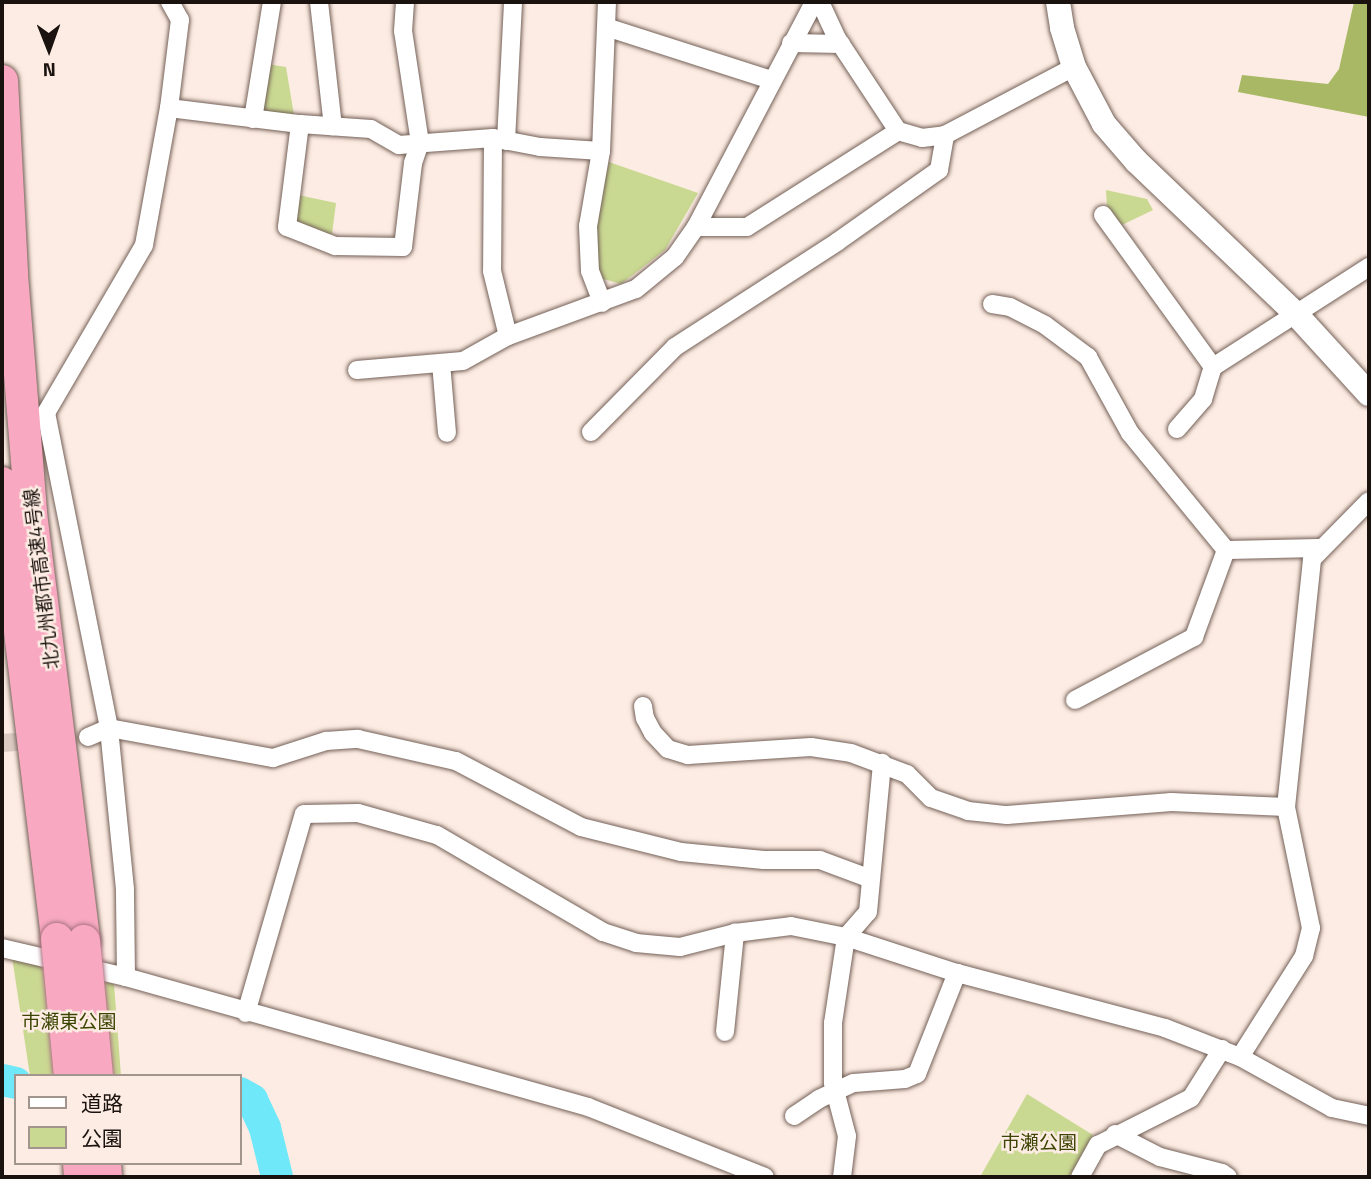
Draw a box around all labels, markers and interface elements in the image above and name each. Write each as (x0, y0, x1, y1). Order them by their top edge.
north arrow (14, 14, 84, 84)
text: N (43, 56, 56, 85)
street label: 北九州都市高速4号線 (19, 487, 63, 671)
park label: 市瀬東公園 (22, 1010, 116, 1032)
legend (14, 1074, 242, 1165)
text: 道路 (81, 1087, 123, 1119)
text: 公園 (81, 1122, 123, 1154)
park label: 市瀬公園 (1001, 1131, 1077, 1153)

